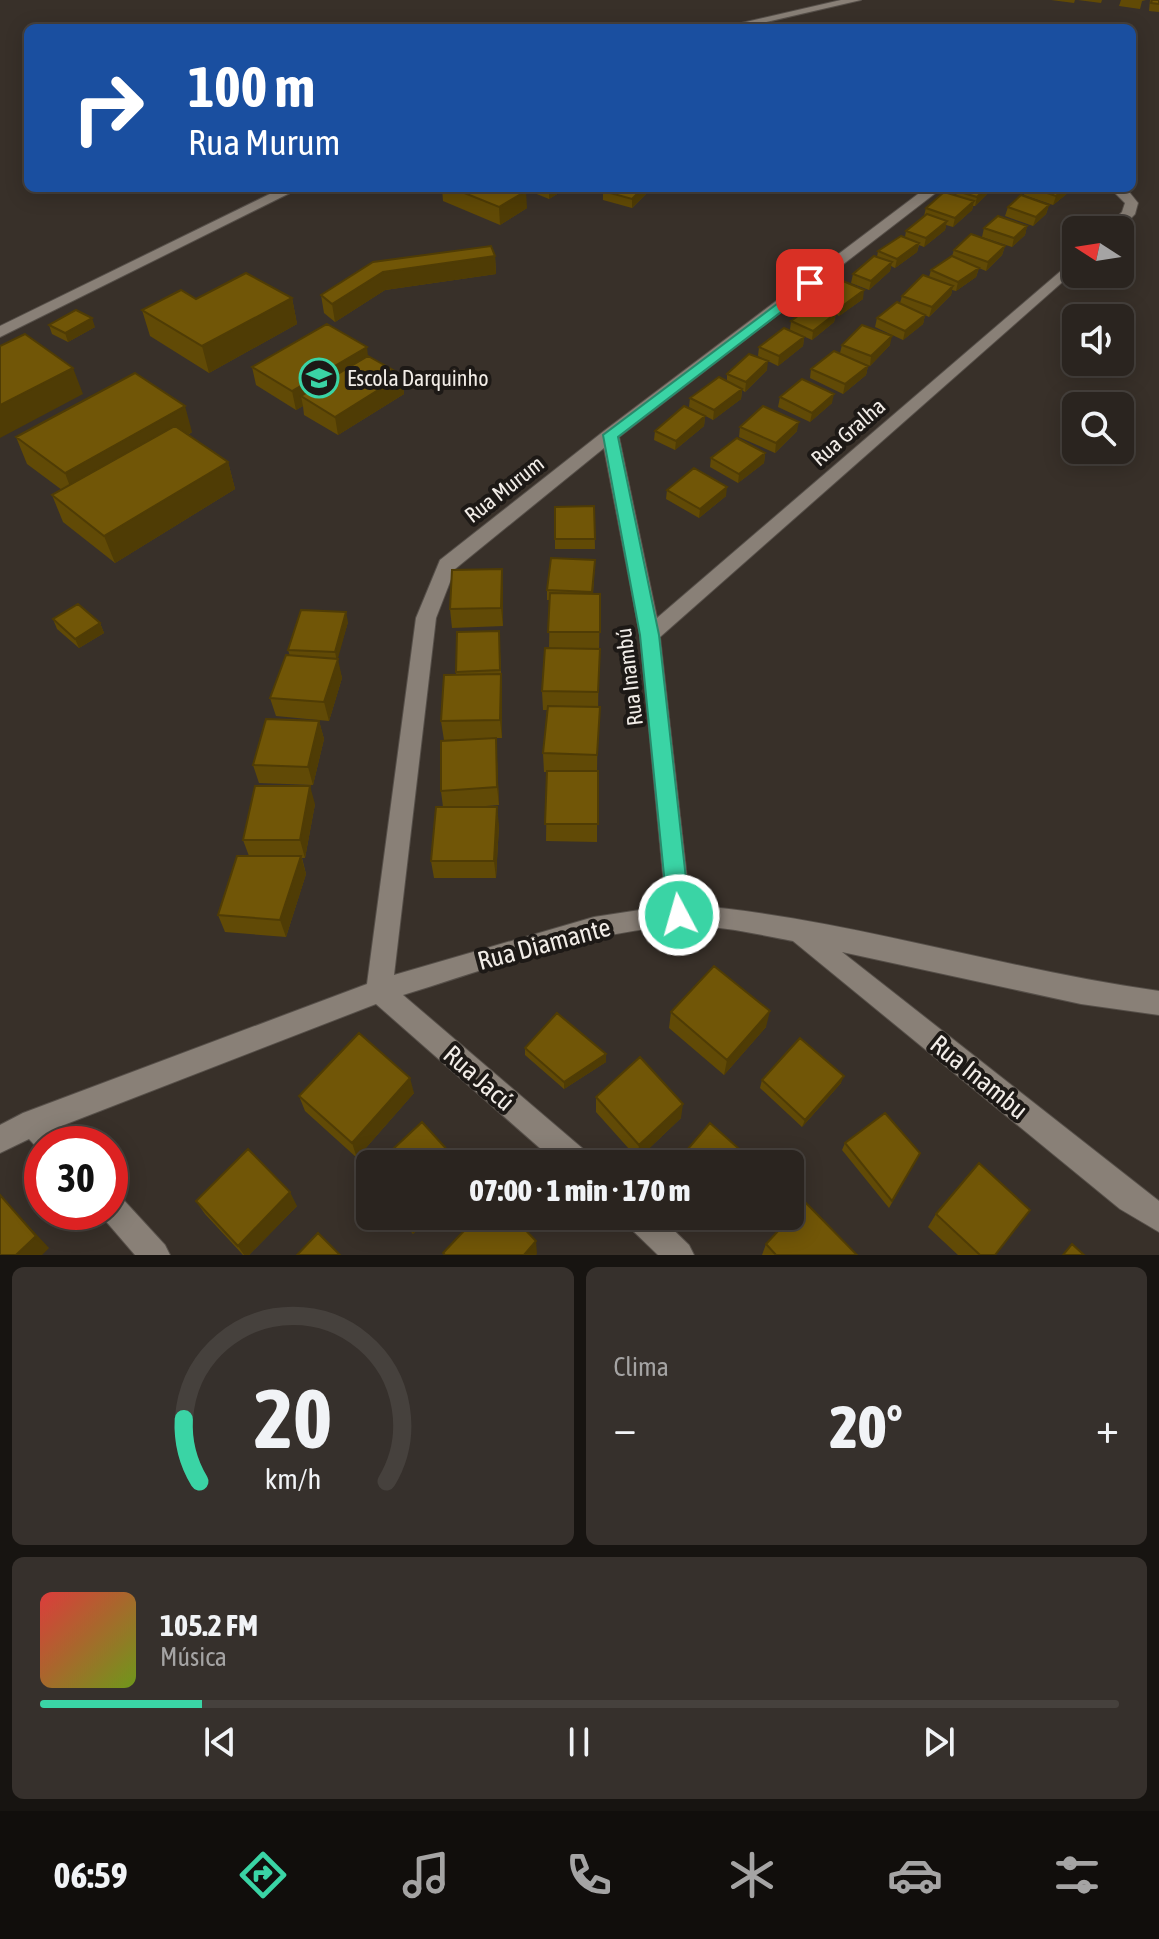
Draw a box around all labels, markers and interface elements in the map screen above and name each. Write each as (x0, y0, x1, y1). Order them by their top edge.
text: 100 m (188, 55, 315, 119)
icon: right (56, 56, 160, 160)
text: Rua Murum (188, 121, 341, 163)
north arrow (1062, 216, 1134, 288)
map controls (1062, 216, 1134, 464)
pin (776, 249, 844, 317)
icon: arrive (788, 261, 832, 305)
button: sound (1062, 304, 1134, 376)
school or university icon: Escola Darquinho (298, 357, 340, 399)
place label: Escola Darquinho (347, 365, 489, 391)
button: search (1062, 392, 1134, 464)
street label: Rua Gralha (806, 393, 890, 471)
street label: Rua Murum (459, 450, 549, 528)
street label: Rua Inambú (610, 627, 648, 727)
position arrow (637, 873, 721, 957)
street label: Rua Diamante (474, 912, 614, 976)
street label: Rua Inambu (924, 1029, 1034, 1125)
street label: Rua Jacú (438, 1039, 520, 1117)
speed limit sign: 30 (24, 1126, 128, 1230)
text: 07:00 · 1 min · 170 m (470, 1173, 690, 1207)
text: Clima (614, 1352, 669, 1382)
text: 20 (254, 1370, 332, 1466)
text: 20° (830, 1392, 903, 1461)
text: − (614, 1402, 636, 1452)
text: + (1096, 1402, 1119, 1452)
text: km/h (264, 1462, 321, 1495)
text: 105.2 FM (160, 1608, 258, 1642)
text: Música (160, 1642, 227, 1672)
icon: previous (198, 1720, 242, 1764)
icon: pause (557, 1720, 601, 1764)
icon: next (917, 1720, 961, 1764)
icon: directions (235, 1847, 291, 1903)
icon: music (398, 1847, 454, 1903)
icon: phone (561, 1847, 617, 1903)
icon: climate (724, 1847, 780, 1903)
icon: car (887, 1847, 943, 1903)
icon: filters (1049, 1847, 1105, 1903)
text: 06:59 (53, 1854, 128, 1896)

